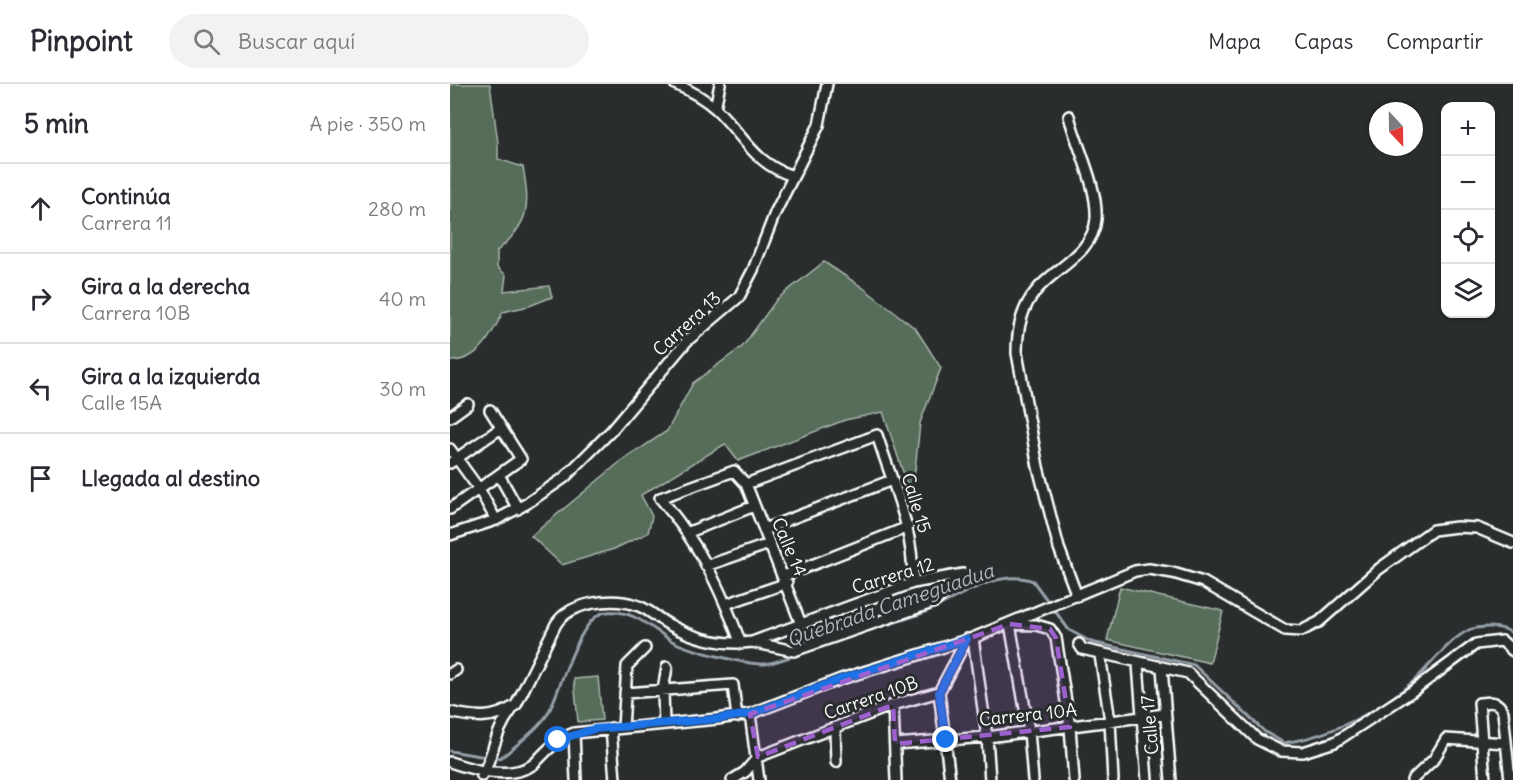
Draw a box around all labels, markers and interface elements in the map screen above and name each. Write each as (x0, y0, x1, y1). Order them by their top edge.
search box (169, 14, 589, 68)
text: Pinpoint (30, 23, 133, 59)
icon: search (190, 25, 223, 58)
text: Buscar aquí (238, 27, 355, 55)
text: Mapa (1208, 28, 1261, 55)
text: Capas (1294, 28, 1353, 55)
text: Compartir (1386, 28, 1483, 55)
north arrow (1369, 102, 1423, 156)
map controls (1441, 102, 1495, 318)
button: + (1441, 102, 1495, 156)
text: 5 min (24, 107, 89, 140)
text: A pie · 350 m (309, 111, 426, 136)
button: − (1441, 156, 1495, 210)
text: Continúa (81, 182, 170, 210)
icon: ahead (24, 192, 57, 225)
text: 280 m (368, 196, 426, 221)
text: Carrera 11 (81, 210, 172, 235)
button: locate (1441, 210, 1495, 264)
button: layers (1441, 264, 1495, 318)
text: Gira a la derecha (81, 272, 250, 300)
icon: right (24, 282, 57, 315)
text: 40 m (379, 286, 426, 311)
street label: Carrera 13 (648, 286, 726, 361)
text: Carrera 10B (81, 300, 190, 325)
text: Gira a la izquierda (81, 362, 260, 390)
icon: left (24, 372, 57, 405)
text: 30 m (379, 376, 426, 401)
text: Calle 15A (81, 390, 162, 415)
icon: arrive (24, 462, 57, 495)
text: Llegada al destino (81, 464, 260, 492)
street label: Calle 15 (896, 470, 936, 536)
street label: Calle 14 (767, 514, 812, 580)
street label: Carrera 12 (849, 552, 937, 599)
water label: Quebrada Cameguadua (783, 557, 998, 652)
street label: Carrera 10B (821, 671, 921, 724)
street label: Calle 17 (1135, 694, 1164, 756)
street label: Carrera 10A (978, 698, 1078, 731)
route start (544, 726, 570, 752)
route end (932, 726, 958, 752)

